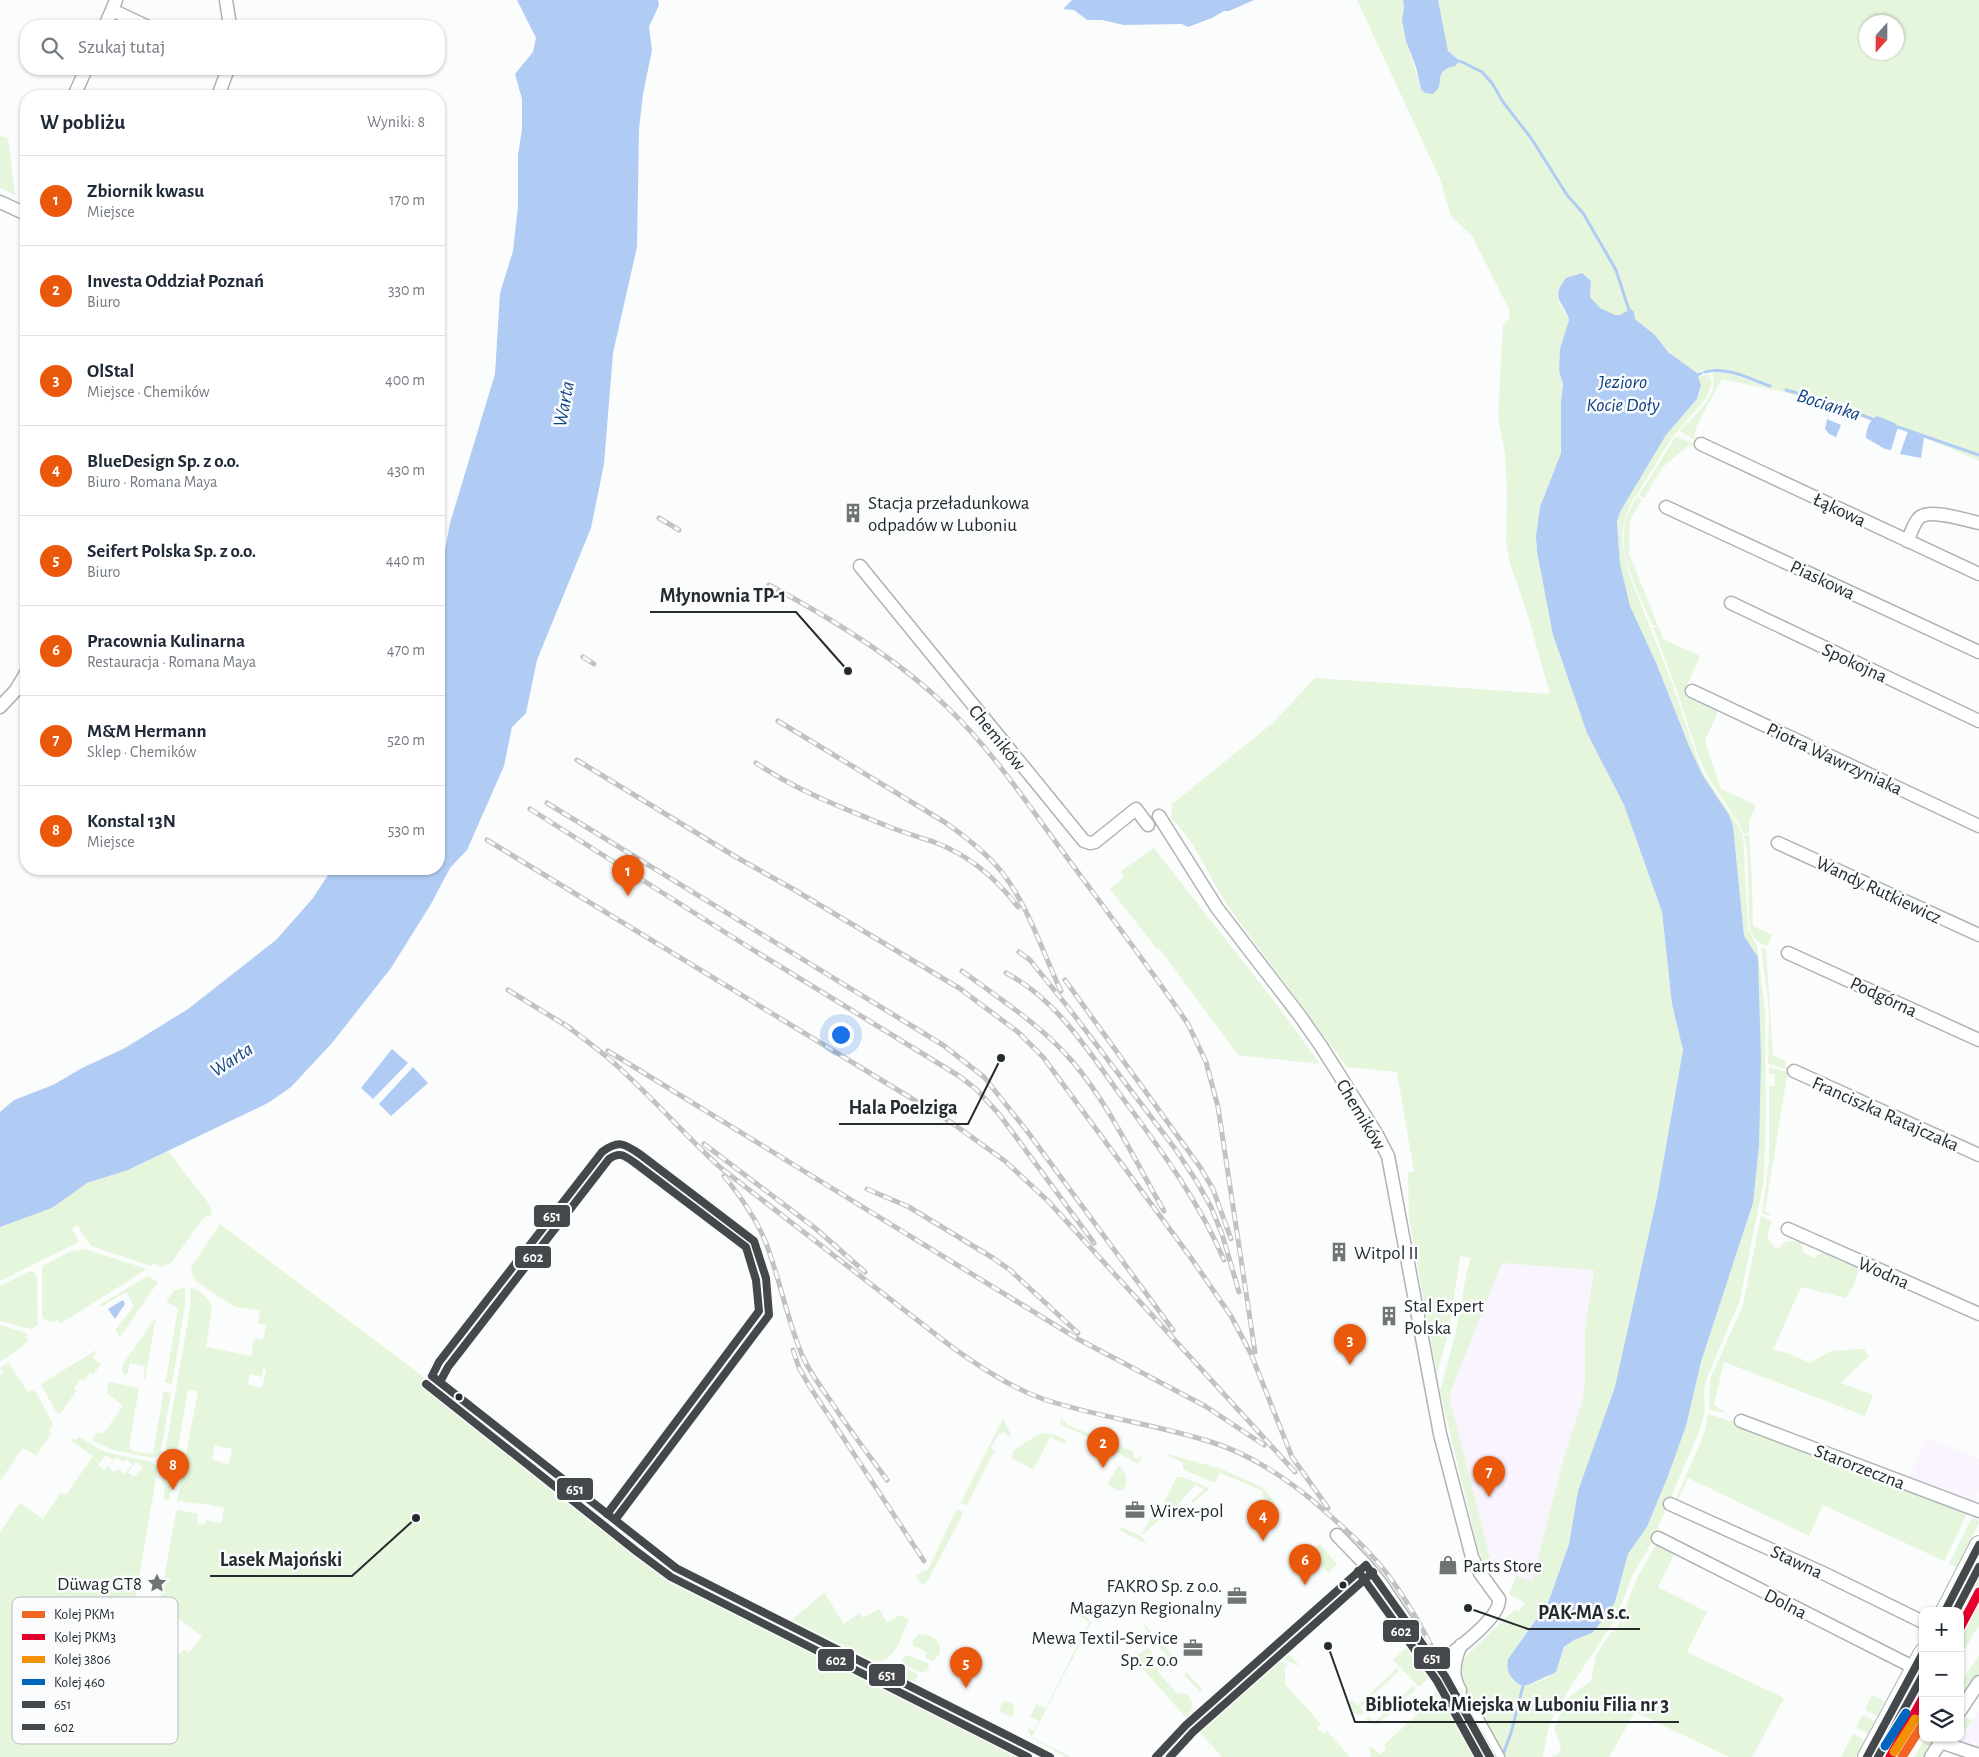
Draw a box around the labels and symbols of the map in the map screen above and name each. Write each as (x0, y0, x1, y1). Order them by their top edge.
north arrow (1859, 15, 1904, 60)
water label: Jezioro Kocie Doły (1586, 372, 1660, 415)
water label: Warta (550, 380, 578, 429)
water label: Bocianka (1795, 385, 1863, 425)
street label: Łąkowa (1810, 490, 1869, 531)
place label: Stacja przeładunkowa odpadów w Luboniu (868, 494, 1030, 535)
building icon: Stacja przeładunkowa odpadów w Luboniu (842, 502, 864, 524)
street label: Piaskowa (1787, 557, 1858, 604)
callout: Młynownia TP-1 (650, 577, 796, 612)
text: Młynownia TP-1 (660, 586, 786, 606)
street label: Spokojna (1819, 640, 1890, 687)
street label: Chemików (965, 701, 1029, 775)
street label: Piotra Wawrzyniaka (1764, 720, 1905, 799)
street label: Wandy Rutkiewicz (1813, 853, 1944, 928)
pin: 1 (612, 855, 644, 896)
street label: Podgórna (1847, 974, 1920, 1021)
your location (828, 1022, 854, 1048)
water label: Warta (207, 1039, 256, 1081)
street label: Franciszka Ratajczaka (1809, 1073, 1962, 1155)
street label: Chemików (1332, 1076, 1389, 1153)
callout: Hala Poelziga (839, 1089, 968, 1124)
text: Hala Poelziga (848, 1098, 958, 1118)
line badge: 651 (533, 1204, 571, 1228)
text: 651 (543, 1210, 561, 1224)
building icon: Witpol II (1328, 1241, 1350, 1263)
place label: Witpol II (1354, 1244, 1419, 1263)
line badge: 602 (514, 1245, 552, 1269)
text: 602 (523, 1251, 544, 1265)
street label: Wodna (1855, 1254, 1912, 1293)
place label: Stal Expert Polska (1404, 1297, 1484, 1338)
building icon: Stal Expert Polska (1378, 1305, 1400, 1327)
pin: 3 (1334, 1324, 1366, 1365)
unlabelled marker (454, 1392, 464, 1402)
pin: 2 (1087, 1427, 1119, 1468)
street label: Starorzeczna (1812, 1441, 1907, 1493)
pin: 8 (157, 1449, 189, 1490)
pin: 7 (1473, 1456, 1505, 1497)
line badge: 651 (556, 1477, 594, 1501)
text: 651 (566, 1483, 584, 1497)
office icon: Wirex-pol (1124, 1499, 1146, 1521)
pin: 4 (1247, 1500, 1279, 1541)
place label: Wirex-pol (1150, 1502, 1224, 1521)
callout: Lasek Majoński (210, 1541, 352, 1576)
street label: Stawna (1767, 1542, 1825, 1583)
pin: 6 (1289, 1544, 1321, 1585)
text: Lasek Majoński (220, 1550, 342, 1570)
shop icon: Parts Store (1437, 1554, 1459, 1576)
place label: Parts Store (1463, 1557, 1542, 1576)
place icon: Düwag GT8 (146, 1572, 168, 1594)
place label: Düwag GT8 (57, 1575, 142, 1594)
place label: FAKRO Sp. z o.o. Magazyn Regionalny (1070, 1577, 1222, 1618)
unlabelled marker (1338, 1580, 1348, 1590)
office icon: FAKRO Sp. z o.o. Magazyn Regionalny (1226, 1585, 1248, 1607)
street label: Dolna (1761, 1586, 1810, 1623)
callout: PAK-MA s.c. (1528, 1594, 1640, 1629)
legend (12, 1597, 178, 1744)
text: PAK-MA s.c. (1538, 1603, 1630, 1623)
text: Kolej PKM1 (54, 1608, 115, 1622)
line badge: 602 (1382, 1619, 1420, 1643)
text: 602 (1391, 1625, 1412, 1639)
place label: Mewa Textil-Service Sp. z o.o (1032, 1629, 1178, 1670)
text: Kolej PKM3 (54, 1631, 116, 1645)
office icon: Mewa Textil-Service Sp. z o.o (1182, 1637, 1204, 1659)
line badge: 651 (1413, 1646, 1451, 1670)
pin: 5 (950, 1647, 982, 1688)
line badge: 602 (817, 1648, 855, 1672)
text: 651 (1423, 1652, 1441, 1666)
text: Kolej 3806 (54, 1653, 111, 1667)
text: 602 (826, 1654, 847, 1668)
line badge: 651 (868, 1663, 906, 1687)
text: 651 (878, 1669, 896, 1683)
text: Kolej 460 (54, 1676, 105, 1690)
callout: Biblioteka Miejska w Luboniu Filia nr 3 (1355, 1687, 1679, 1722)
text: Biblioteka Miejska w Luboniu Filia nr 3 (1365, 1695, 1669, 1715)
text: 651 (54, 1698, 71, 1712)
text: 602 (54, 1721, 74, 1735)

